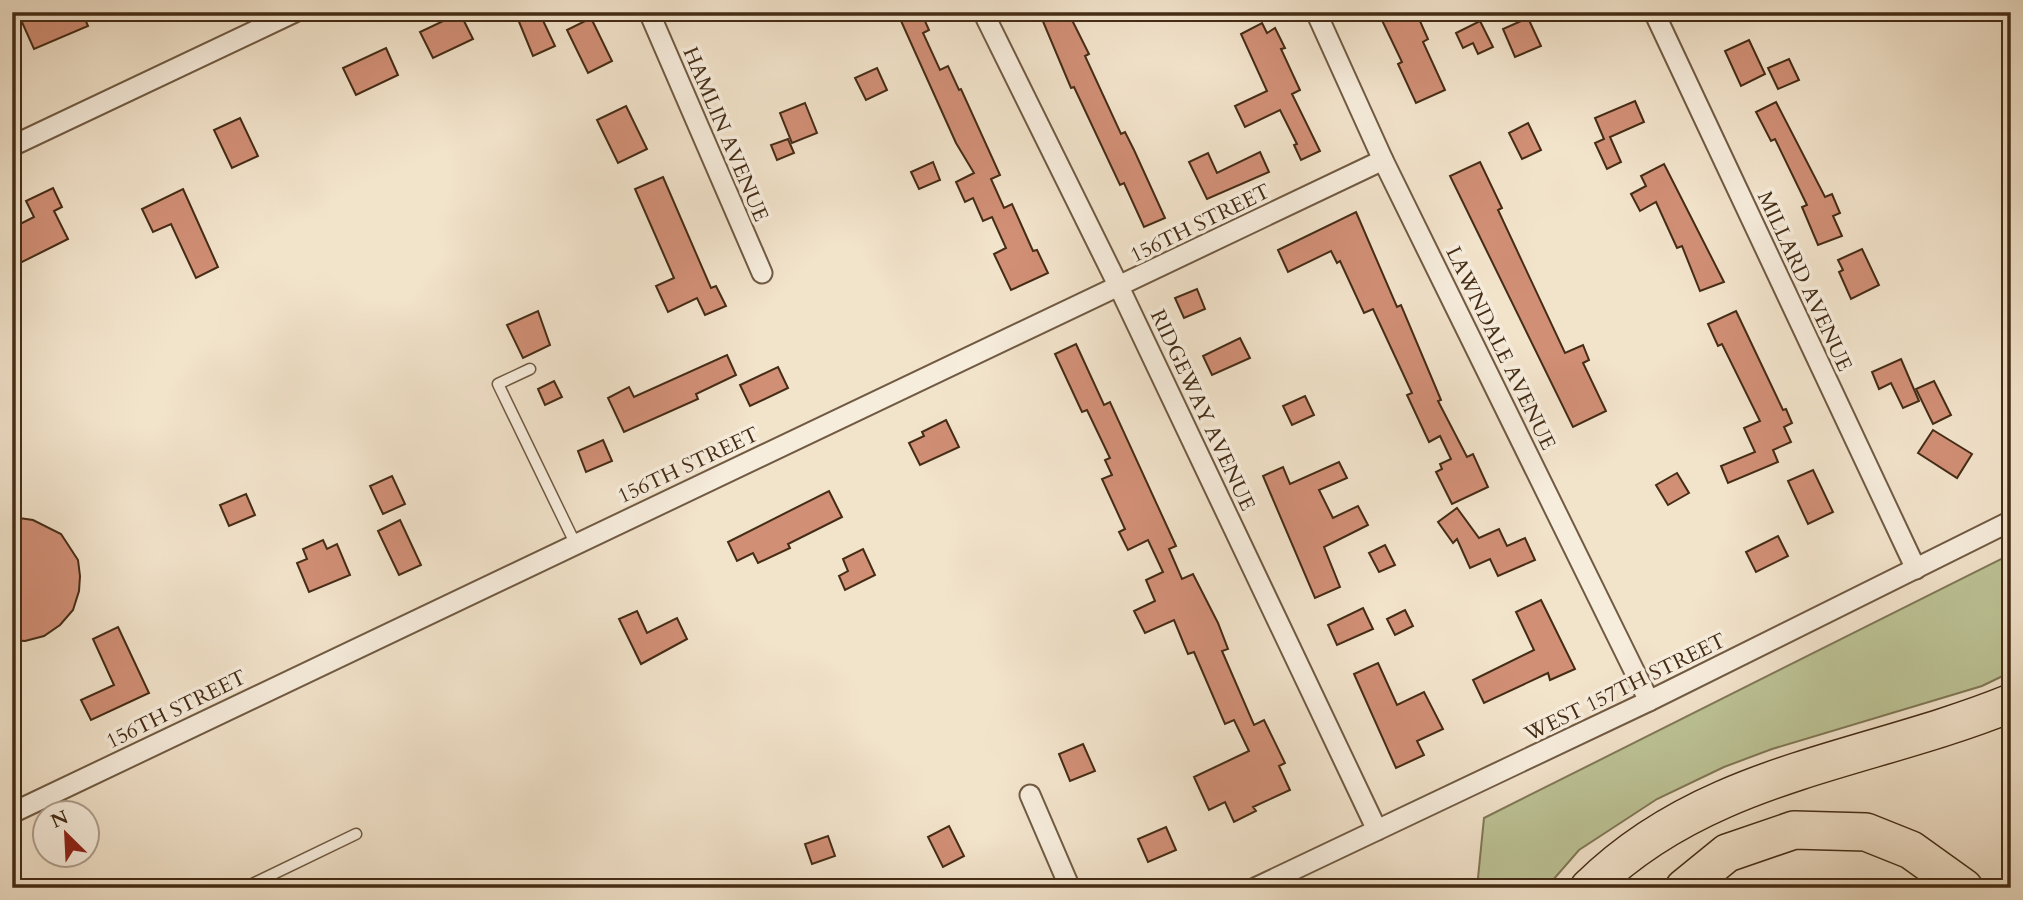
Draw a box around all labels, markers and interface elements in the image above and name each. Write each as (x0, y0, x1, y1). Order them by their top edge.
street label: HAMLIN AVENUE (676, 42, 775, 226)
street label: 156TH STREET (1125, 177, 1275, 270)
street label: MILLARD AVENUE (1750, 186, 1859, 376)
street label: LAWNDALE AVENUE (1439, 241, 1563, 455)
street label: RIDGEWAY AVENUE (1143, 305, 1262, 516)
street label: 156TH STREET (613, 420, 764, 511)
street label: WEST 157TH STREET (1519, 626, 1731, 749)
street label: 156TH STREET (101, 663, 251, 756)
north arrow (32, 799, 102, 869)
text: N (47, 804, 73, 835)

